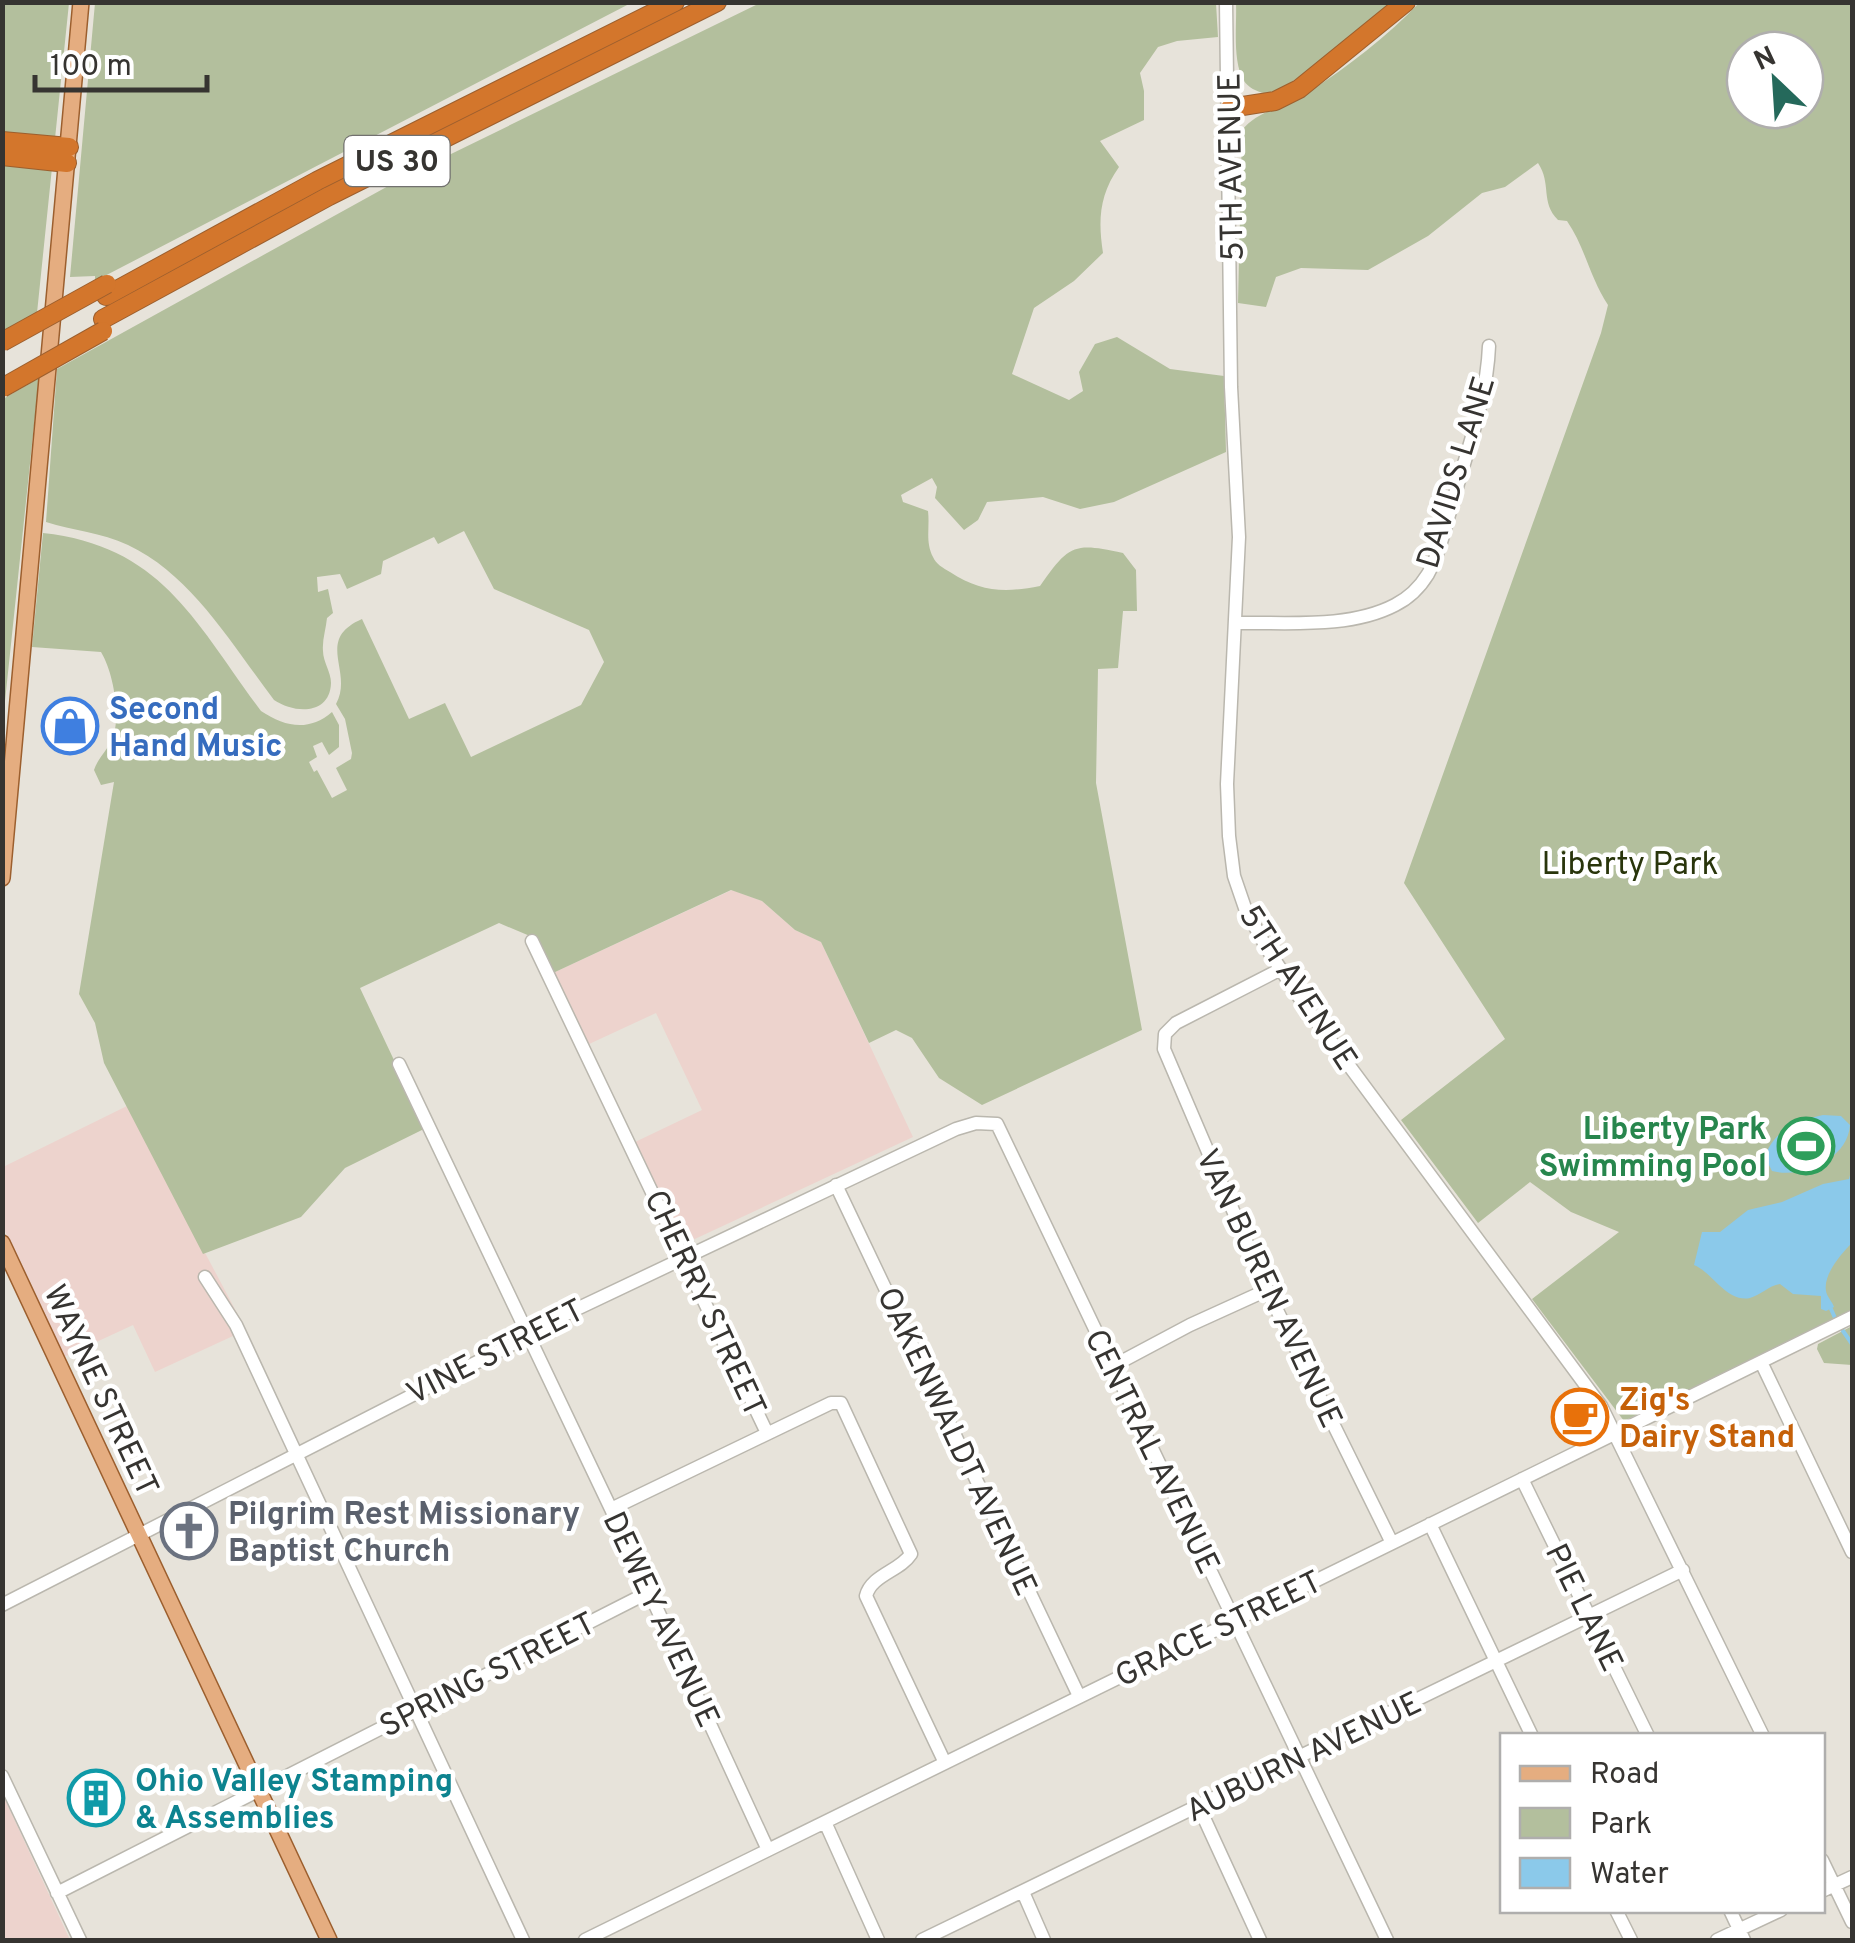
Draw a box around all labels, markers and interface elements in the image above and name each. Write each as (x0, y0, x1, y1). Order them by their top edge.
scale bar (35, 30, 208, 92)
north arrow (1725, 30, 1825, 130)
text: N (1749, 39, 1782, 81)
text: 100 m (50, 49, 132, 86)
street label: 5TH AVENUE (1211, 72, 1255, 261)
road number: US 30 (344, 136, 450, 186)
street label: DAVIDS LANE (1410, 372, 1506, 574)
place label: Second Hand Music (109, 691, 283, 768)
shop icon: Second Hand Music (40, 696, 100, 756)
park label: Liberty Park (1542, 846, 1719, 886)
street label: 5TH AVENUE (1228, 899, 1365, 1079)
place label: Liberty Park Swimming Pool (1539, 1111, 1767, 1188)
sports icon: Liberty Park Swimming Pool (1776, 1116, 1836, 1176)
street label: VAN BUREN AVENUE (1185, 1143, 1349, 1435)
street label: CHERRY STREET (633, 1185, 773, 1424)
street label: WAYNE STREET (33, 1279, 166, 1503)
street label: OAKENWALDT AVENUE (866, 1282, 1044, 1603)
street label: VINE STREET (401, 1292, 592, 1416)
street label: CENTRAL AVENUE (1074, 1323, 1227, 1581)
place label: Zig's Dairy Stand (1619, 1382, 1795, 1459)
cafe icon: Zig's Dairy Stand (1550, 1387, 1610, 1447)
place label: Pilgrim Rest Missionary Baptist Church (228, 1496, 580, 1573)
church icon: Pilgrim Rest Missionary Baptist Church (159, 1501, 219, 1561)
street label: DEWEY AVENUE (592, 1506, 727, 1734)
street label: PIE LANE (1534, 1538, 1630, 1679)
street label: GRACE STREET (1109, 1563, 1329, 1698)
street label: SPRING STREET (374, 1605, 603, 1748)
street label: AUBURN AVENUE (1180, 1684, 1429, 1833)
legend (1500, 1733, 1825, 1913)
text: Road (1590, 1757, 1659, 1794)
place label: Ohio Valley Stamping & Assemblies (135, 1763, 453, 1840)
building icon: Ohio Valley Stamping & Assemblies (66, 1768, 126, 1828)
text: Park (1590, 1807, 1652, 1844)
text: Water (1590, 1857, 1669, 1894)

